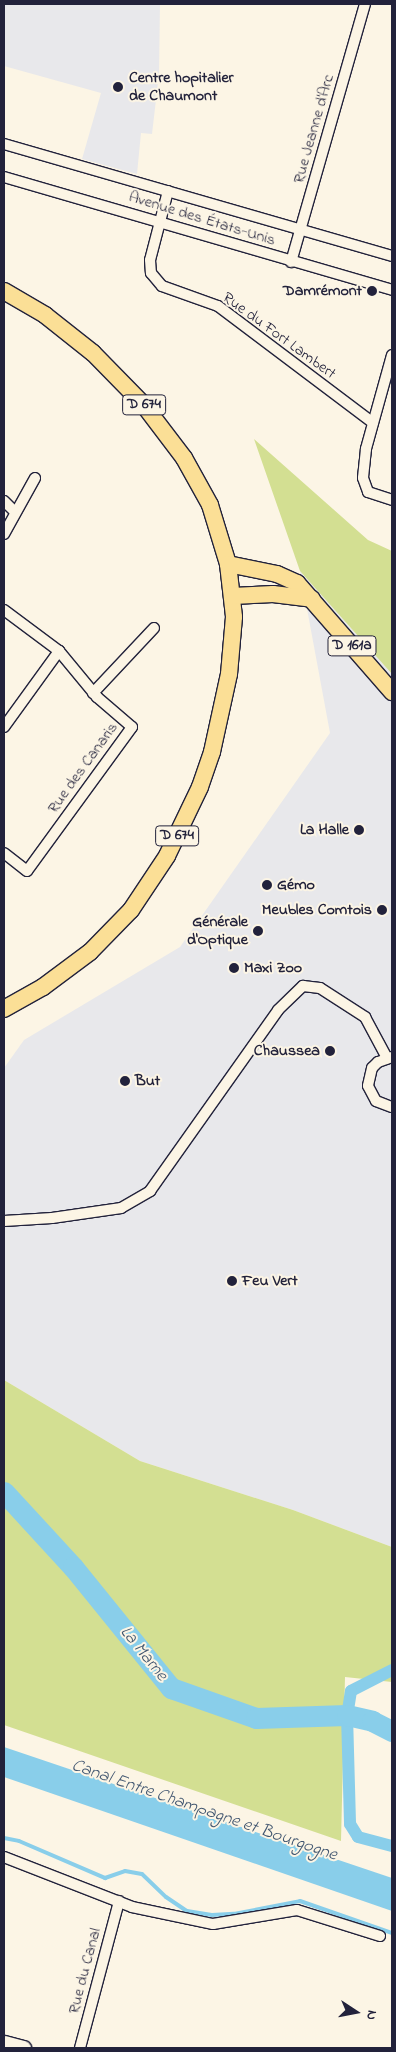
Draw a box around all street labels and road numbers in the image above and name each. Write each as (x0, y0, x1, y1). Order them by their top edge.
street label: Rue Jeanne d'Arc (289, 72, 339, 186)
street label: Avenue des États-Unis (126, 188, 278, 250)
street label: Rue du Fort Lambert (218, 288, 340, 384)
road number: D 674 (122, 392, 166, 418)
road number: D 161a (327, 634, 377, 658)
street label: Rue des Canaris (44, 719, 122, 817)
road number: D 674 (154, 824, 200, 848)
street label: Rue du Canal (64, 1926, 106, 2016)

